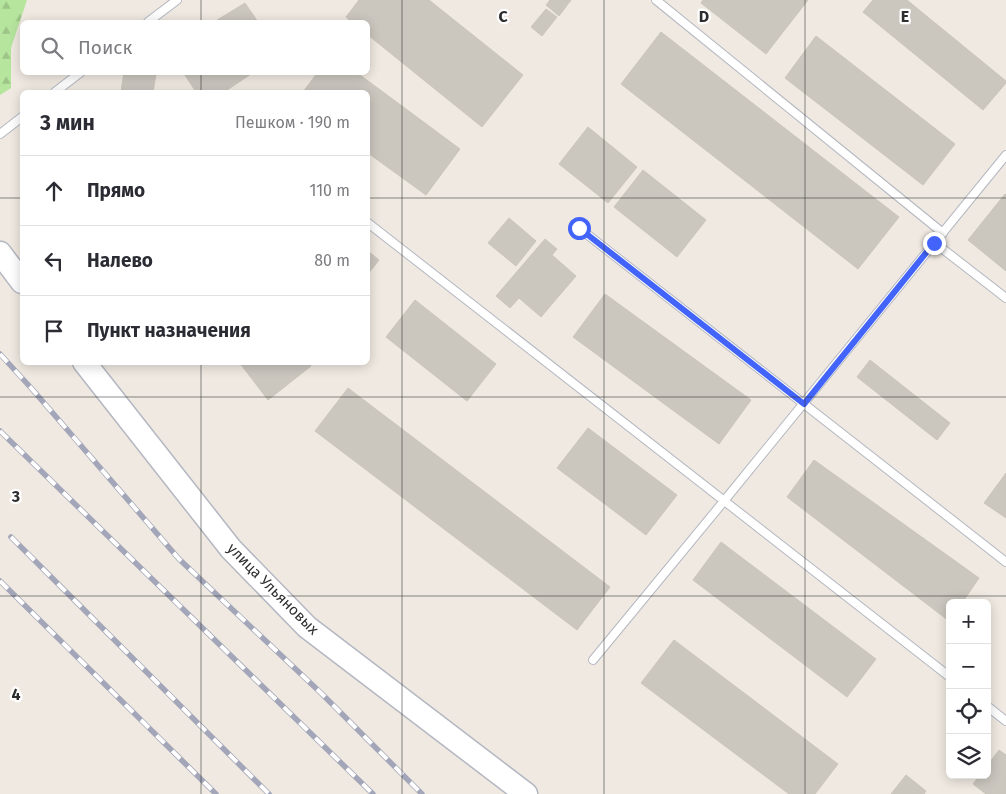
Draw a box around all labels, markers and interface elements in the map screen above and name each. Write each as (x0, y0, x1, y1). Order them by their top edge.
text: C (498, 7, 508, 26)
text: D (699, 7, 709, 26)
text: E (901, 7, 909, 26)
search box (20, 20, 370, 75)
icon: search (38, 34, 66, 62)
text: Поиск (78, 36, 132, 59)
text: 3 мин (40, 110, 95, 136)
text: Пешком · 190 m (235, 113, 350, 132)
icon: ahead (40, 177, 68, 205)
text: Прямо (87, 179, 145, 202)
text: 110 m (309, 181, 350, 200)
route start (568, 217, 591, 240)
route end (923, 232, 946, 255)
icon: left (40, 247, 68, 275)
text: Налево (87, 249, 153, 272)
text: 80 m (314, 251, 350, 270)
icon: arrive (40, 317, 68, 345)
text: Пункт назначения (87, 319, 251, 342)
text: 3 (11, 487, 20, 506)
street label: улица Ульяновых (223, 539, 323, 639)
map controls (946, 599, 991, 779)
button: + (946, 599, 991, 644)
button: − (946, 644, 991, 689)
text: 4 (11, 685, 21, 704)
button: locate (946, 689, 991, 734)
button: layers (946, 734, 991, 779)

